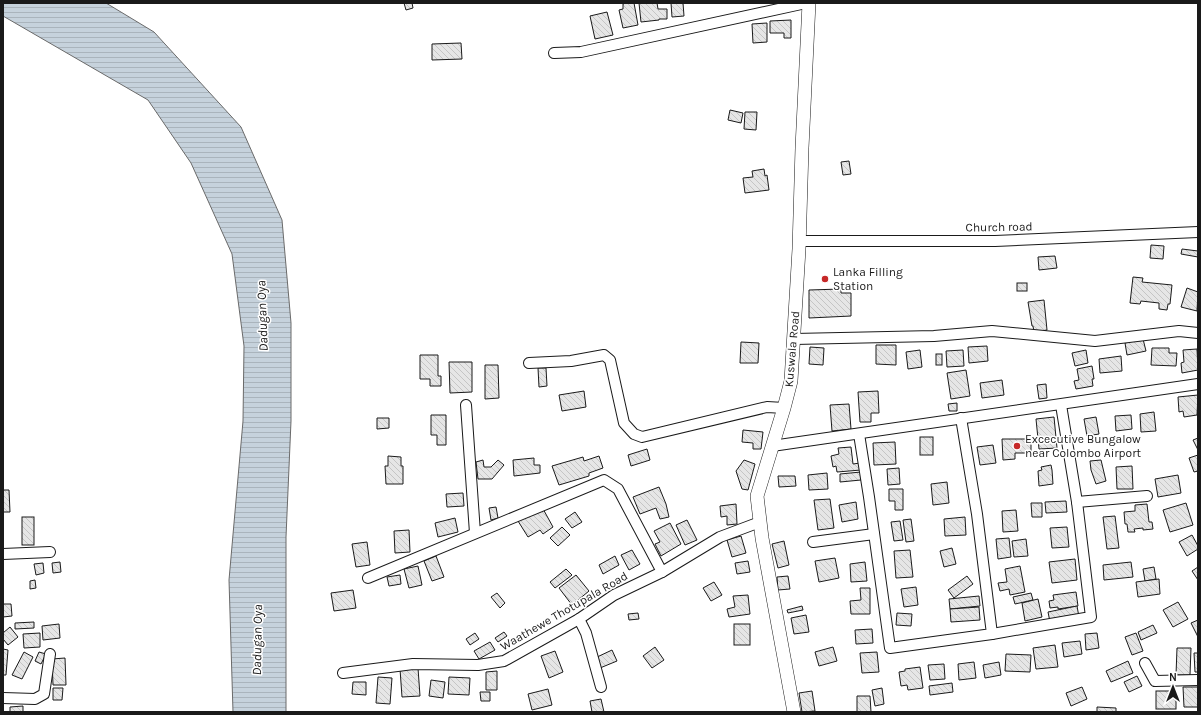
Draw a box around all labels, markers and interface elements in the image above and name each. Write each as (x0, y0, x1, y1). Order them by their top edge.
street label: Church road (965, 219, 1033, 235)
place label: Lanka Filling Station (833, 265, 903, 293)
marker: Lanka Filling Station (820, 274, 830, 284)
water label: Dadugan Oya (253, 280, 271, 352)
street label: Kuswala Road (782, 310, 802, 388)
place label: Excecutive Bungalow near Colombo Airport (1025, 432, 1141, 460)
marker: Excecutive Bungalow near Colombo Airport (1012, 441, 1022, 451)
street label: Waathewe Thotupala Road (498, 569, 630, 653)
water label: Dadugan Oya (249, 604, 265, 676)
north arrow (1153, 667, 1193, 707)
text: N (1169, 671, 1177, 684)

